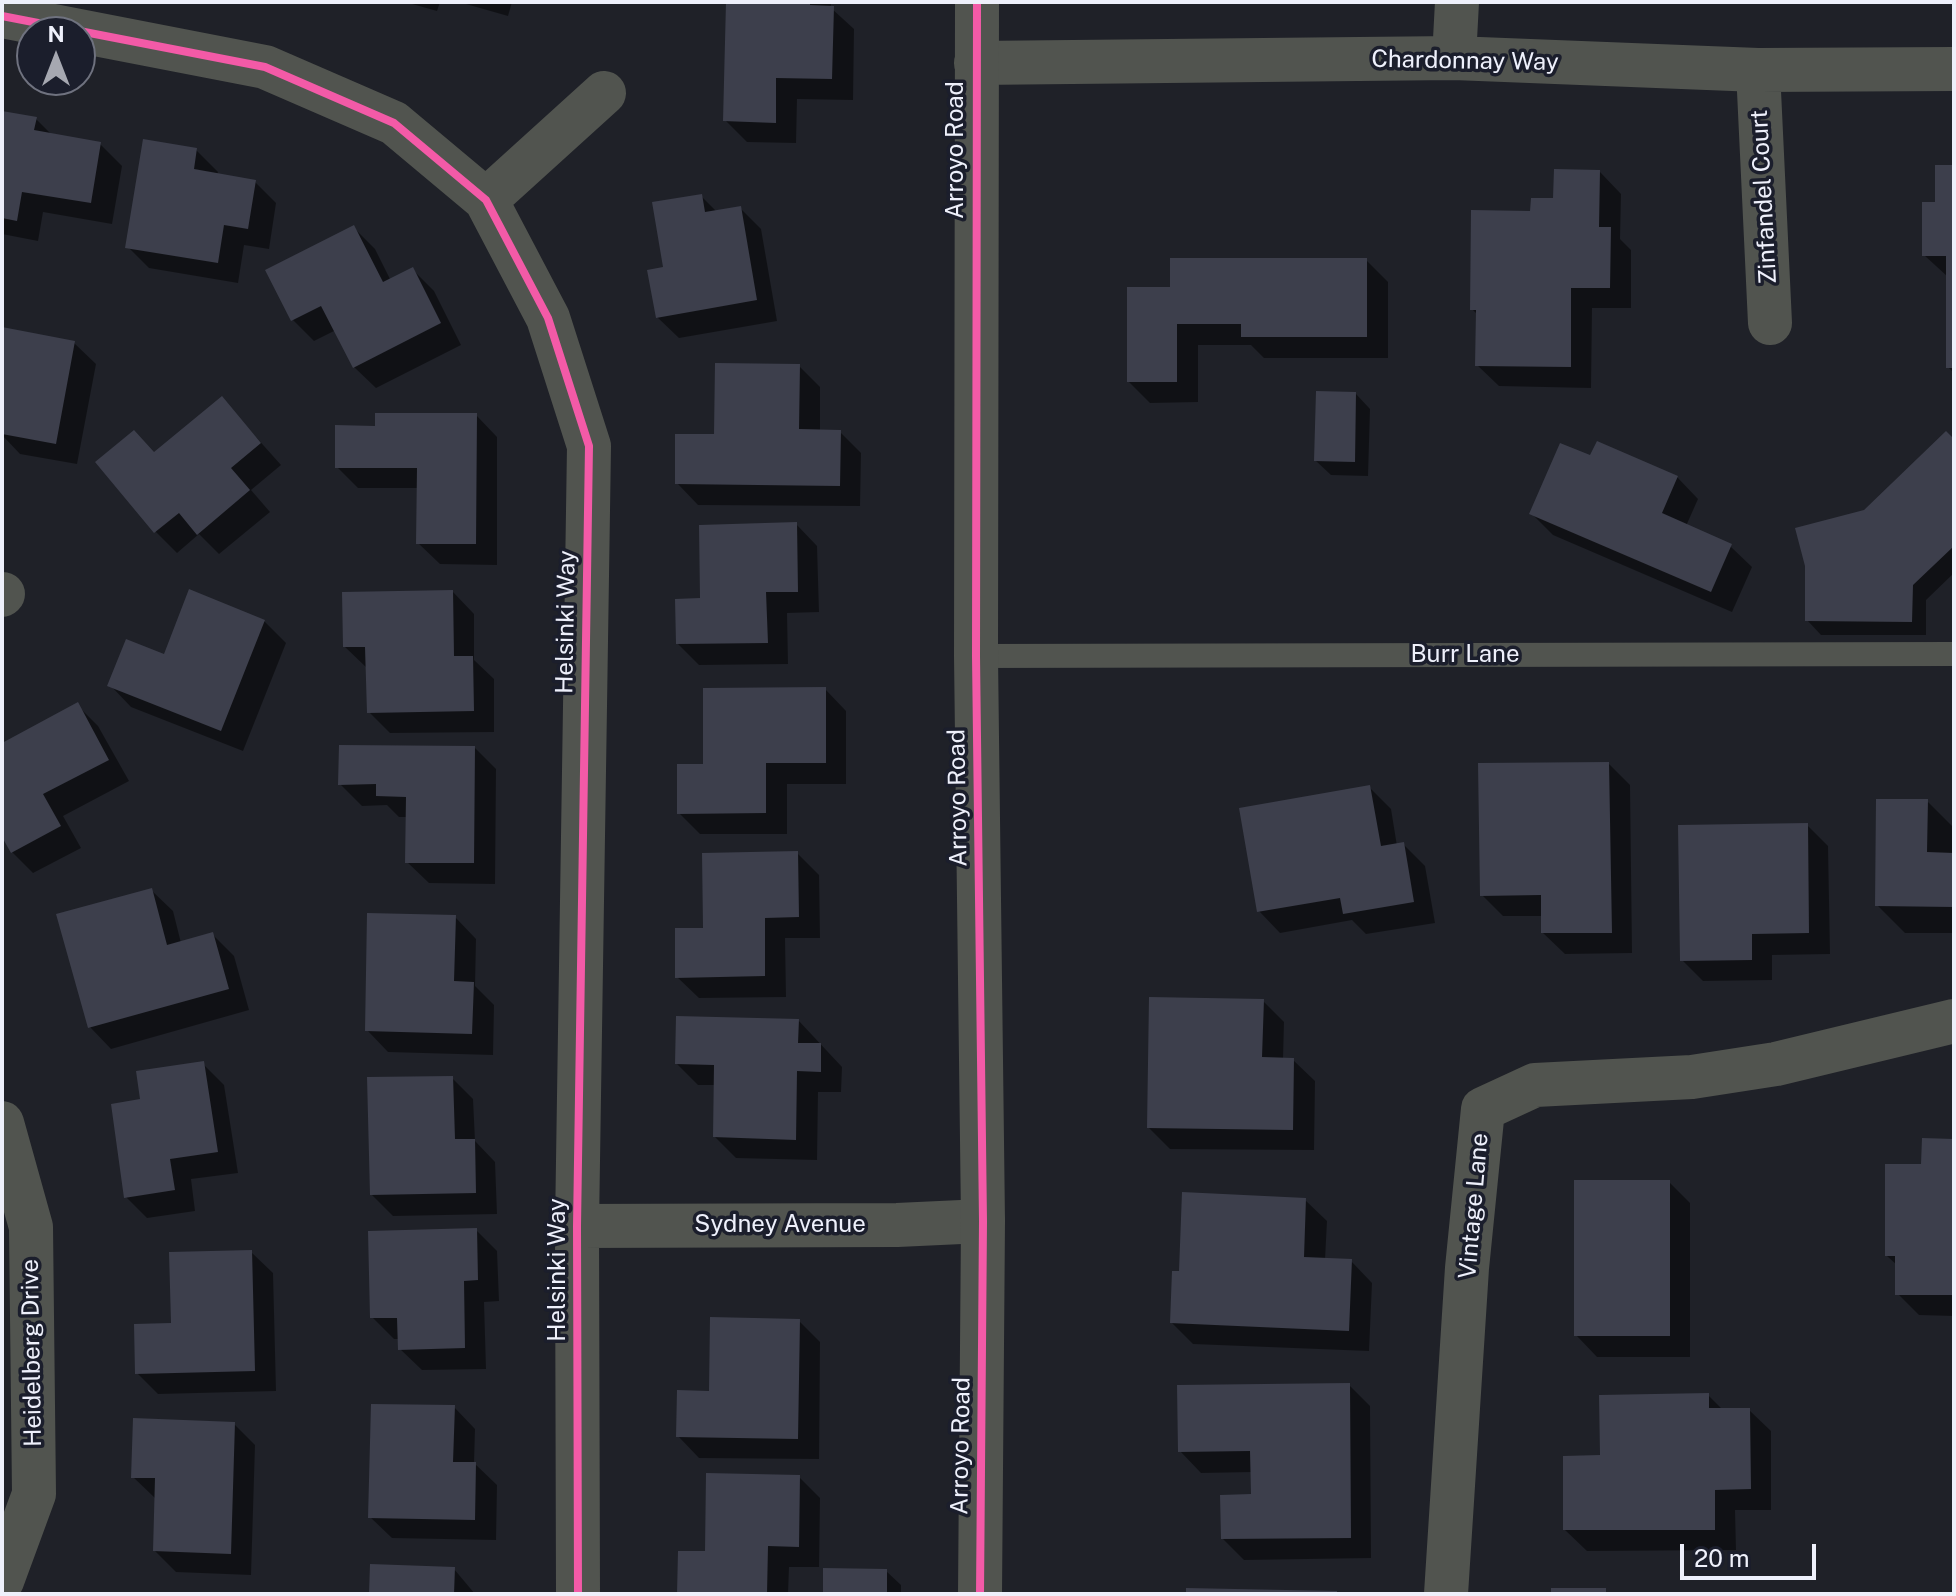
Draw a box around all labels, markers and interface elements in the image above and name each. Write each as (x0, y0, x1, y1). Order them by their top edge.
north arrow (16, 16, 96, 96)
text: N (47, 21, 65, 47)
street label: Chardonnay Way (1371, 45, 1559, 77)
street label: Arroyo Road (942, 81, 970, 219)
street label: Zinfandel Court (1745, 109, 1783, 285)
street label: Helsinki Way (550, 550, 582, 694)
street label: Burr Lane (1411, 641, 1519, 669)
street label: Arroyo Road (942, 729, 974, 867)
street label: Vintage Lane (1453, 1132, 1495, 1280)
street label: Helsinki Way (544, 1198, 572, 1342)
street label: Sydney Avenue (694, 1211, 866, 1239)
street label: Heidelberg Drive (16, 1259, 48, 1447)
street label: Arroyo Road (945, 1377, 977, 1515)
scale bar (1684, 1528, 1820, 1578)
text: 20 m (1694, 1544, 1750, 1572)

